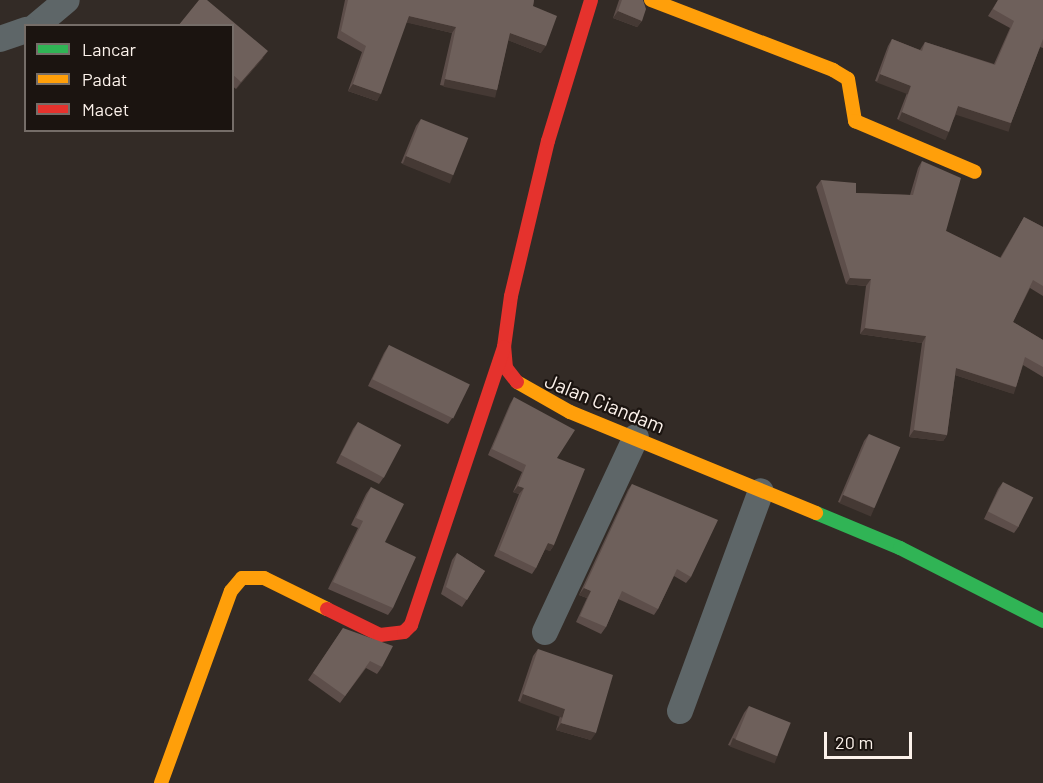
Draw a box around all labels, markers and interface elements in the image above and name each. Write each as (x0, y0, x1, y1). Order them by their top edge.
legend (24, 24, 234, 132)
text: Lancar (82, 38, 136, 60)
text: Padat (82, 68, 127, 90)
text: Macet (82, 98, 129, 120)
street label: Jalan Ciandam (542, 368, 668, 438)
scale bar (827, 720, 916, 758)
text: 20 m (835, 731, 873, 753)

